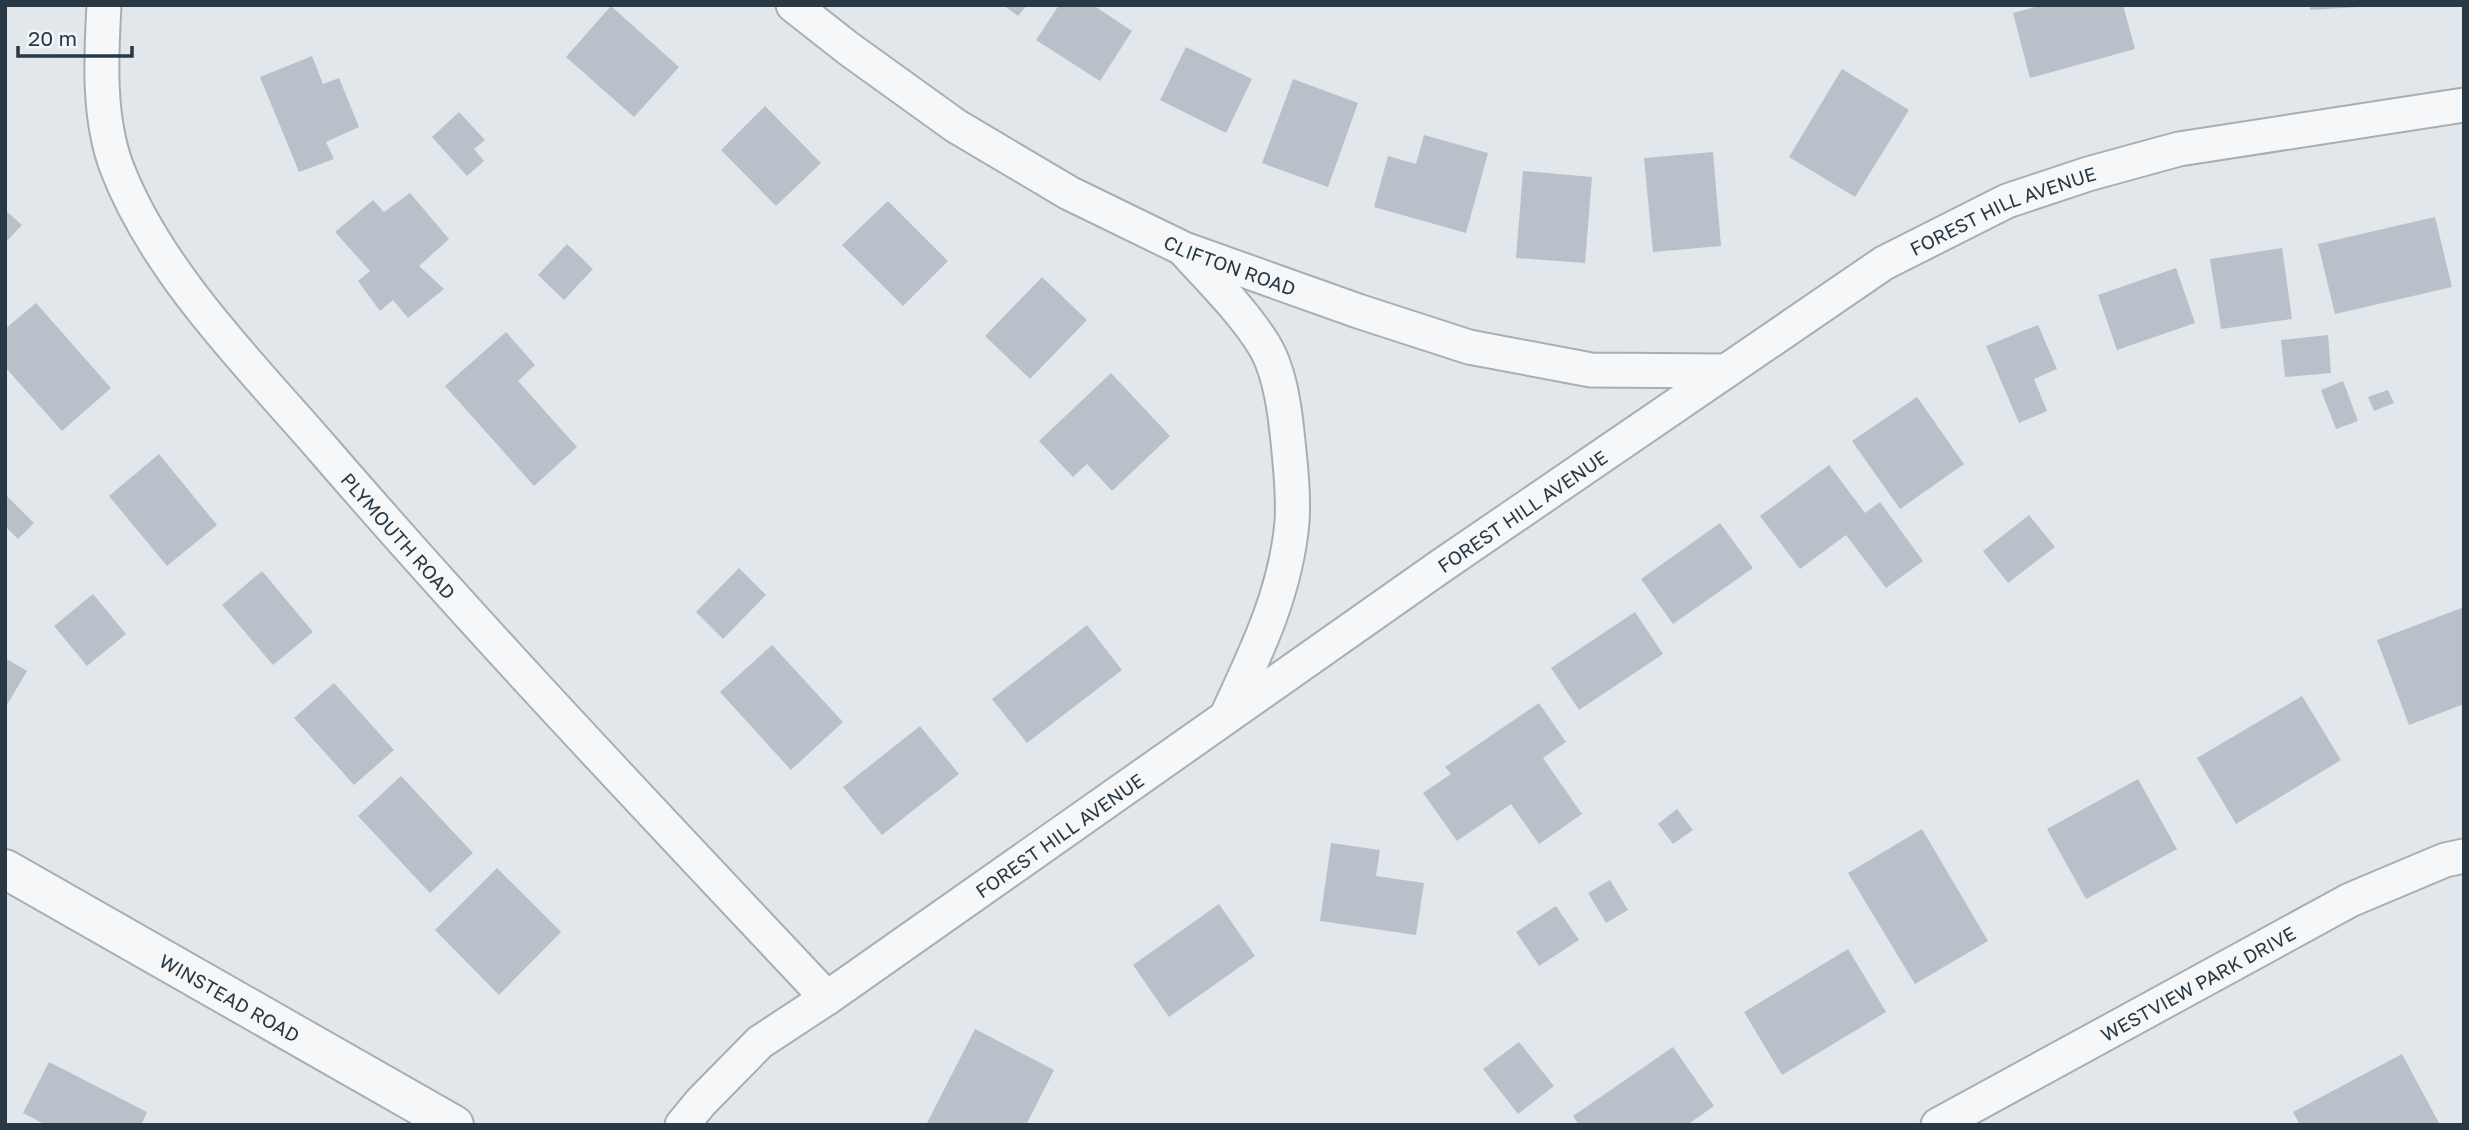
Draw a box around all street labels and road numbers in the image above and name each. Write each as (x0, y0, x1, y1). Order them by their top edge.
street label: FOREST HILL AVENUE (1906, 161, 2098, 260)
street label: CLIFTON ROAD (1160, 230, 1299, 299)
street label: FOREST HILL AVENUE (1433, 445, 1611, 577)
street label: PLYMOUTH ROAD (337, 468, 461, 603)
street label: FOREST HILL AVENUE (971, 768, 1148, 902)
street label: WESTVIEW PARK DRIVE (2096, 921, 2299, 1046)
street label: WINSTEAD ROAD (156, 948, 304, 1046)

